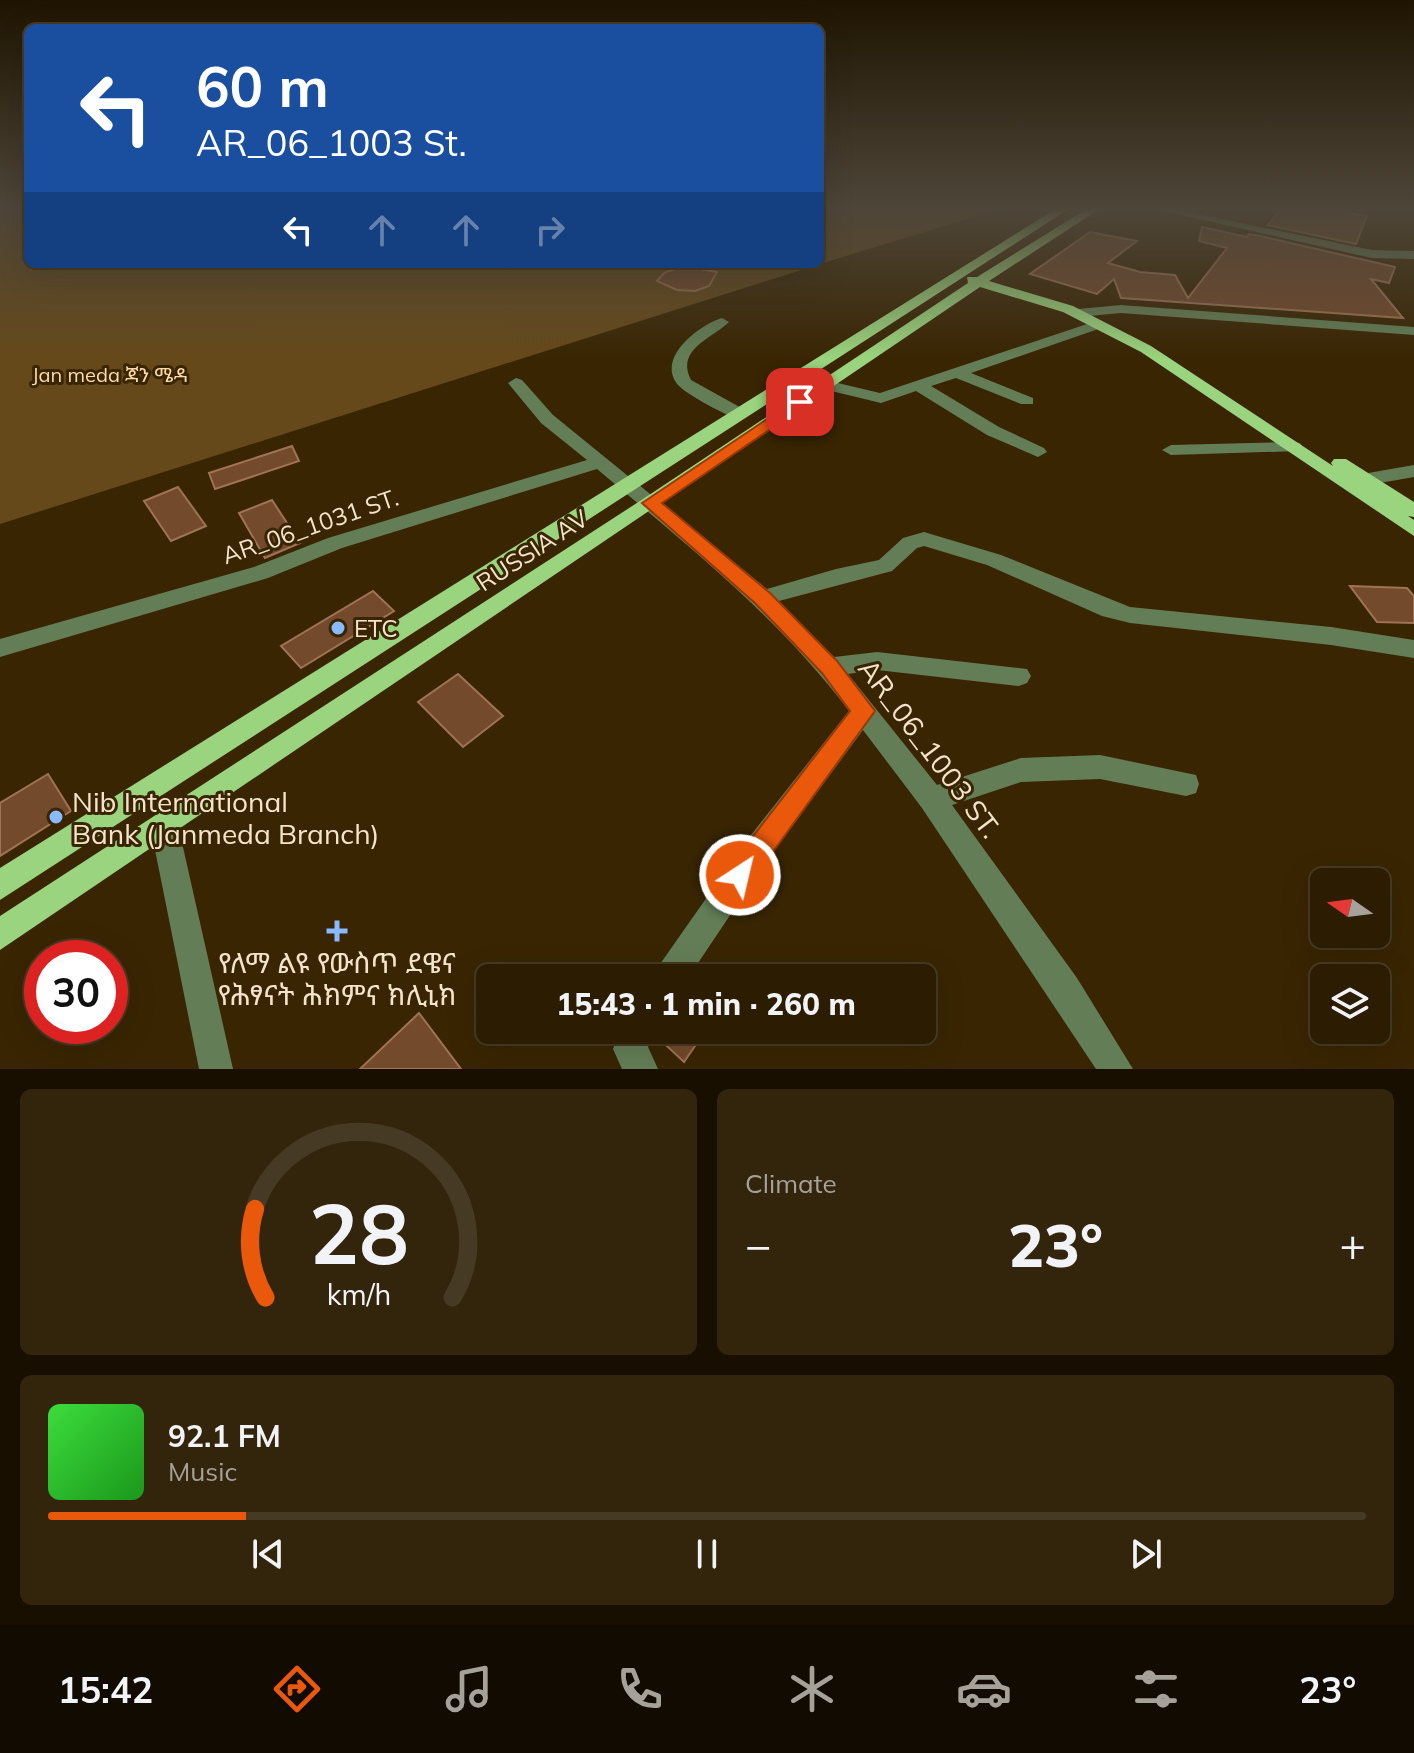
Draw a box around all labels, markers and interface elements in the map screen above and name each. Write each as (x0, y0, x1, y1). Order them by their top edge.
text: 60 m (196, 51, 329, 121)
icon: left (64, 56, 168, 160)
text: AR_06_1003 St. (196, 120, 467, 165)
icon: left (276, 208, 320, 252)
icon: ahead (360, 208, 404, 252)
icon: ahead (444, 208, 488, 252)
icon: right (528, 208, 572, 252)
park label: Jan meda ጃን ሜዳ (32, 362, 188, 387)
pin (766, 368, 834, 436)
icon: arrive (778, 380, 822, 424)
street label: AR_06_1031 ST. (218, 482, 402, 570)
street label: RUSSIA AV (470, 503, 594, 597)
place label: ETC (354, 613, 398, 643)
marker: ETC (329, 619, 347, 637)
street label: AR_06_1003 ST. (851, 652, 1009, 844)
place label: Nib International Bank (Janmeda Branch) (72, 784, 379, 851)
marker: Nib International Bank (Janmeda Branch) (47, 808, 65, 826)
position arrow (698, 833, 782, 917)
north arrow (1310, 868, 1390, 948)
map controls (1310, 868, 1390, 1044)
marker: የለማ ልዩ የውስጥ ደዌና የሕፃናት ሕክምና ክሊኒክ (326, 920, 348, 942)
speed limit sign: 30 (24, 940, 128, 1044)
place label: የለማ ልዩ የውስጥ ደዌና የሕፃናት ሕክምና ክሊኒክ (218, 945, 456, 1012)
button: layers (1310, 964, 1390, 1044)
text: 15:43 · 1 min · 260 m (556, 985, 856, 1023)
text: Climate (745, 1167, 837, 1200)
text: 28 (309, 1180, 408, 1285)
text: 23° (1008, 1207, 1103, 1282)
text: − (745, 1217, 771, 1272)
text: + (1340, 1217, 1366, 1272)
text: km/h (326, 1276, 391, 1312)
text: 92.1 FM (168, 1417, 281, 1455)
text: Music (168, 1455, 237, 1488)
icon: previous (246, 1532, 290, 1576)
icon: pause (685, 1532, 729, 1576)
icon: next (1124, 1532, 1168, 1576)
icon: directions (269, 1661, 325, 1717)
icon: music (441, 1661, 497, 1717)
icon: phone (612, 1661, 668, 1717)
icon: climate (784, 1661, 840, 1717)
icon: car (956, 1661, 1012, 1717)
icon: filters (1128, 1661, 1184, 1717)
text: 15:42 (58, 1667, 153, 1712)
text: 23° (1299, 1667, 1356, 1712)

